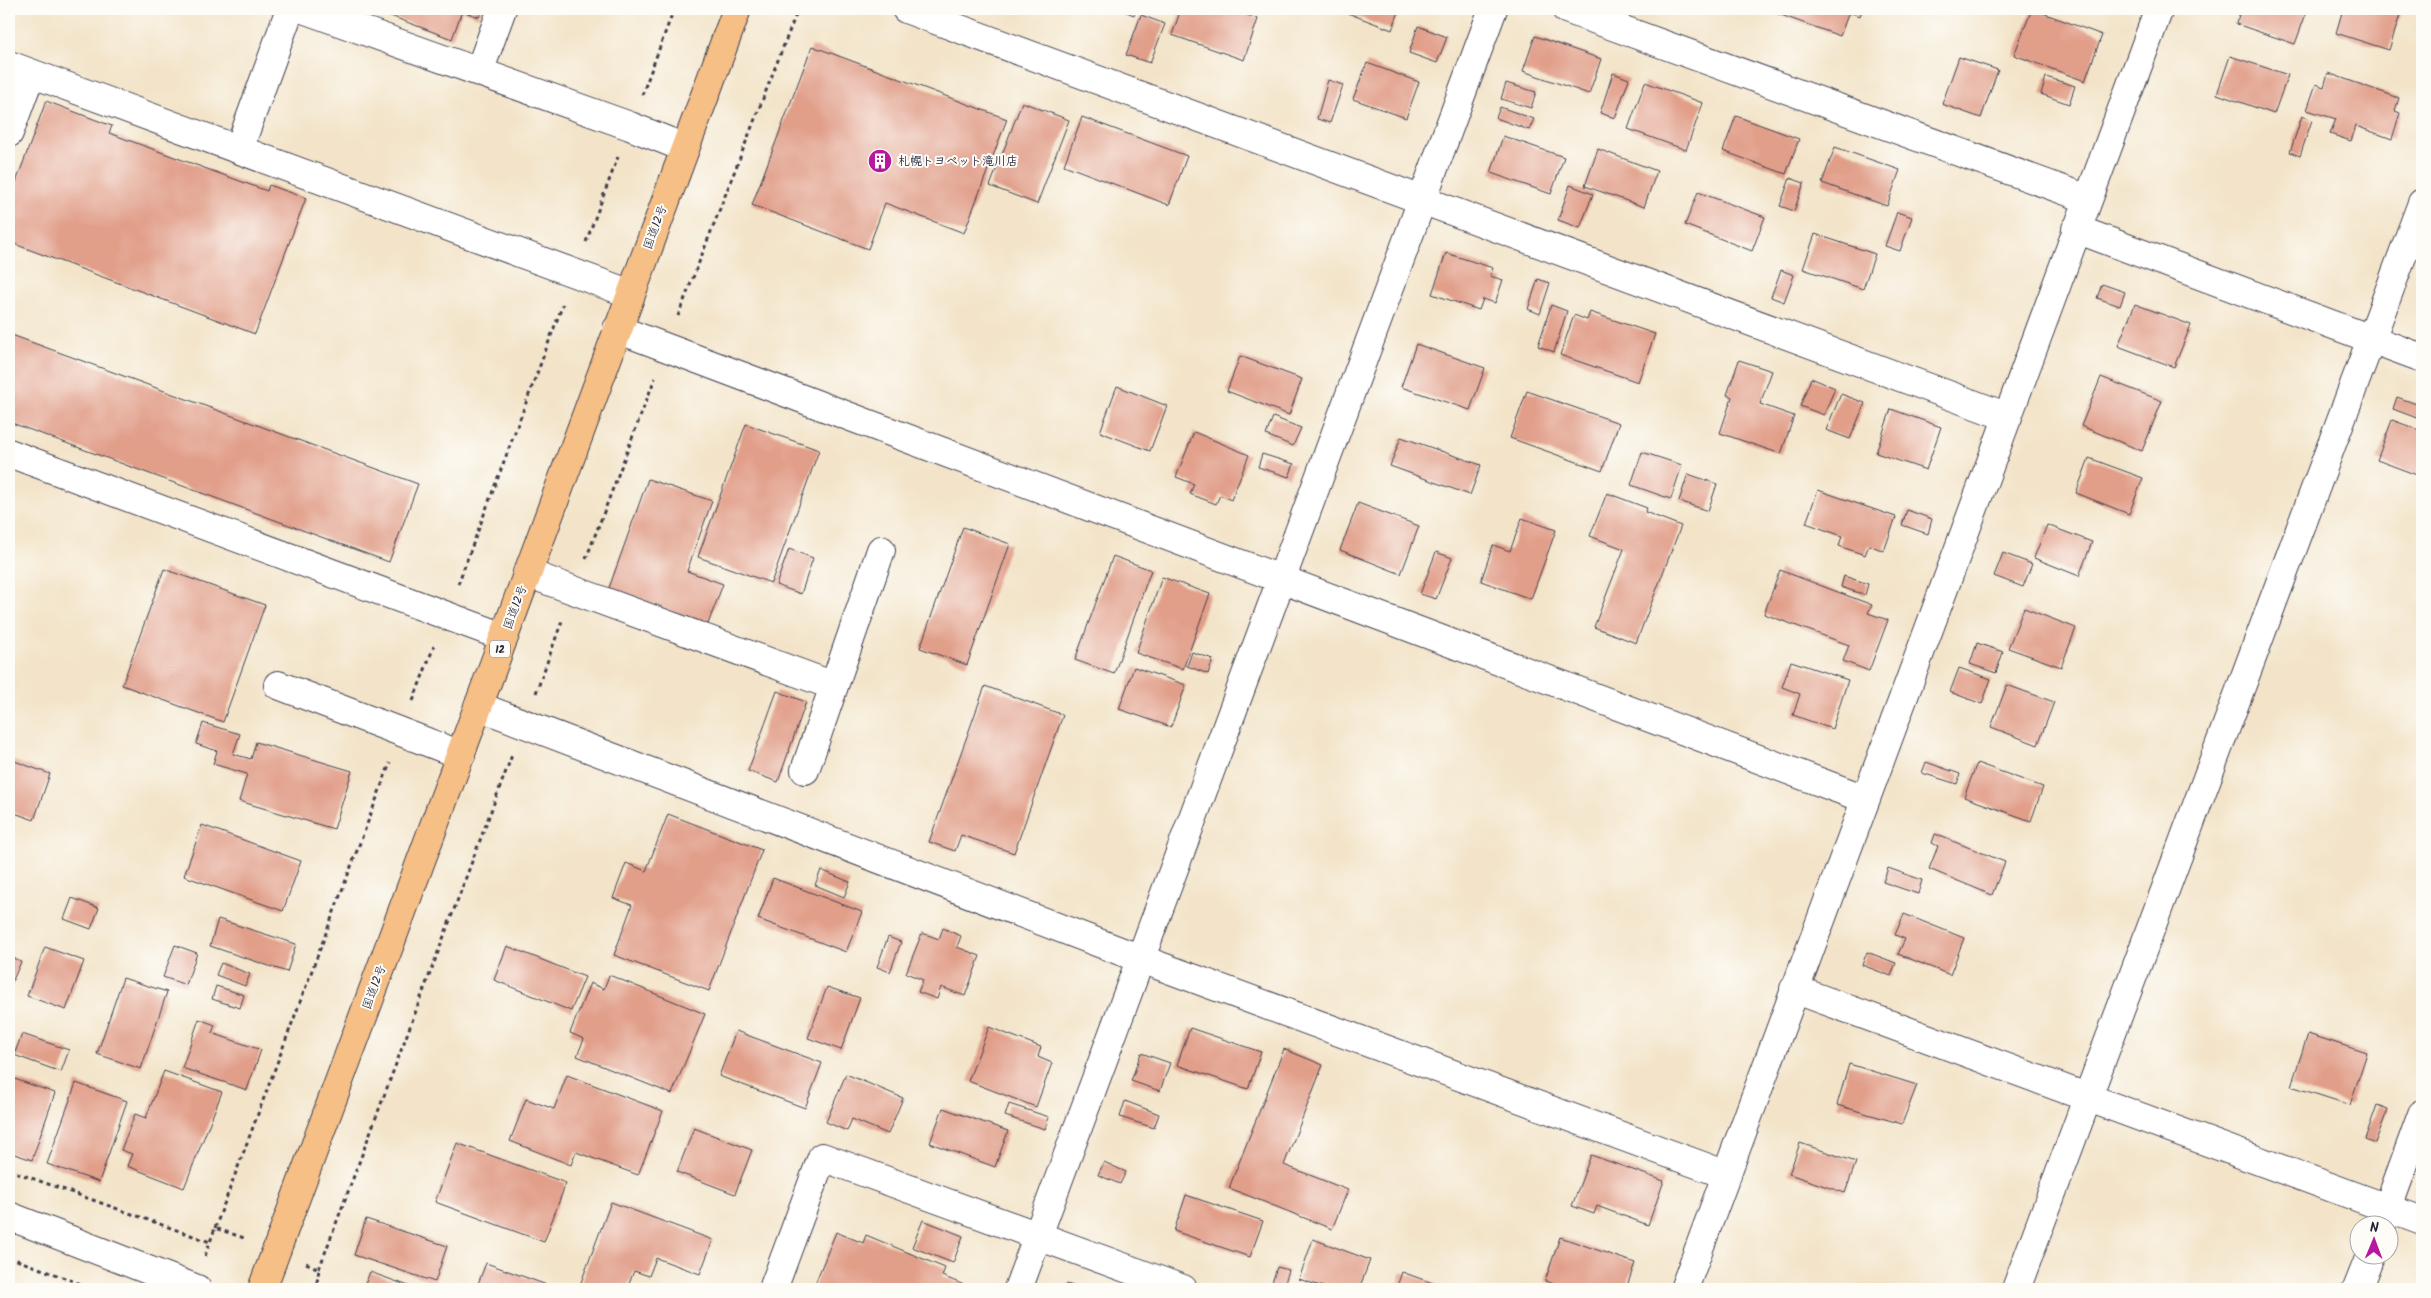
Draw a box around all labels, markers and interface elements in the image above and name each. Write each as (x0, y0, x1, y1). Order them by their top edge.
building icon: 札幌トヨペット滝川店 (867, 148, 893, 174)
place label: 札幌トヨペット滝川店 (898, 152, 1018, 171)
street label: 国道12号 (639, 202, 672, 252)
street label: 国道12号 (499, 582, 532, 632)
road number: 12 (490, 641, 510, 658)
street label: 国道12号 (358, 962, 391, 1012)
north arrow (2348, 1216, 2398, 1266)
text: N (2370, 1217, 2379, 1239)

